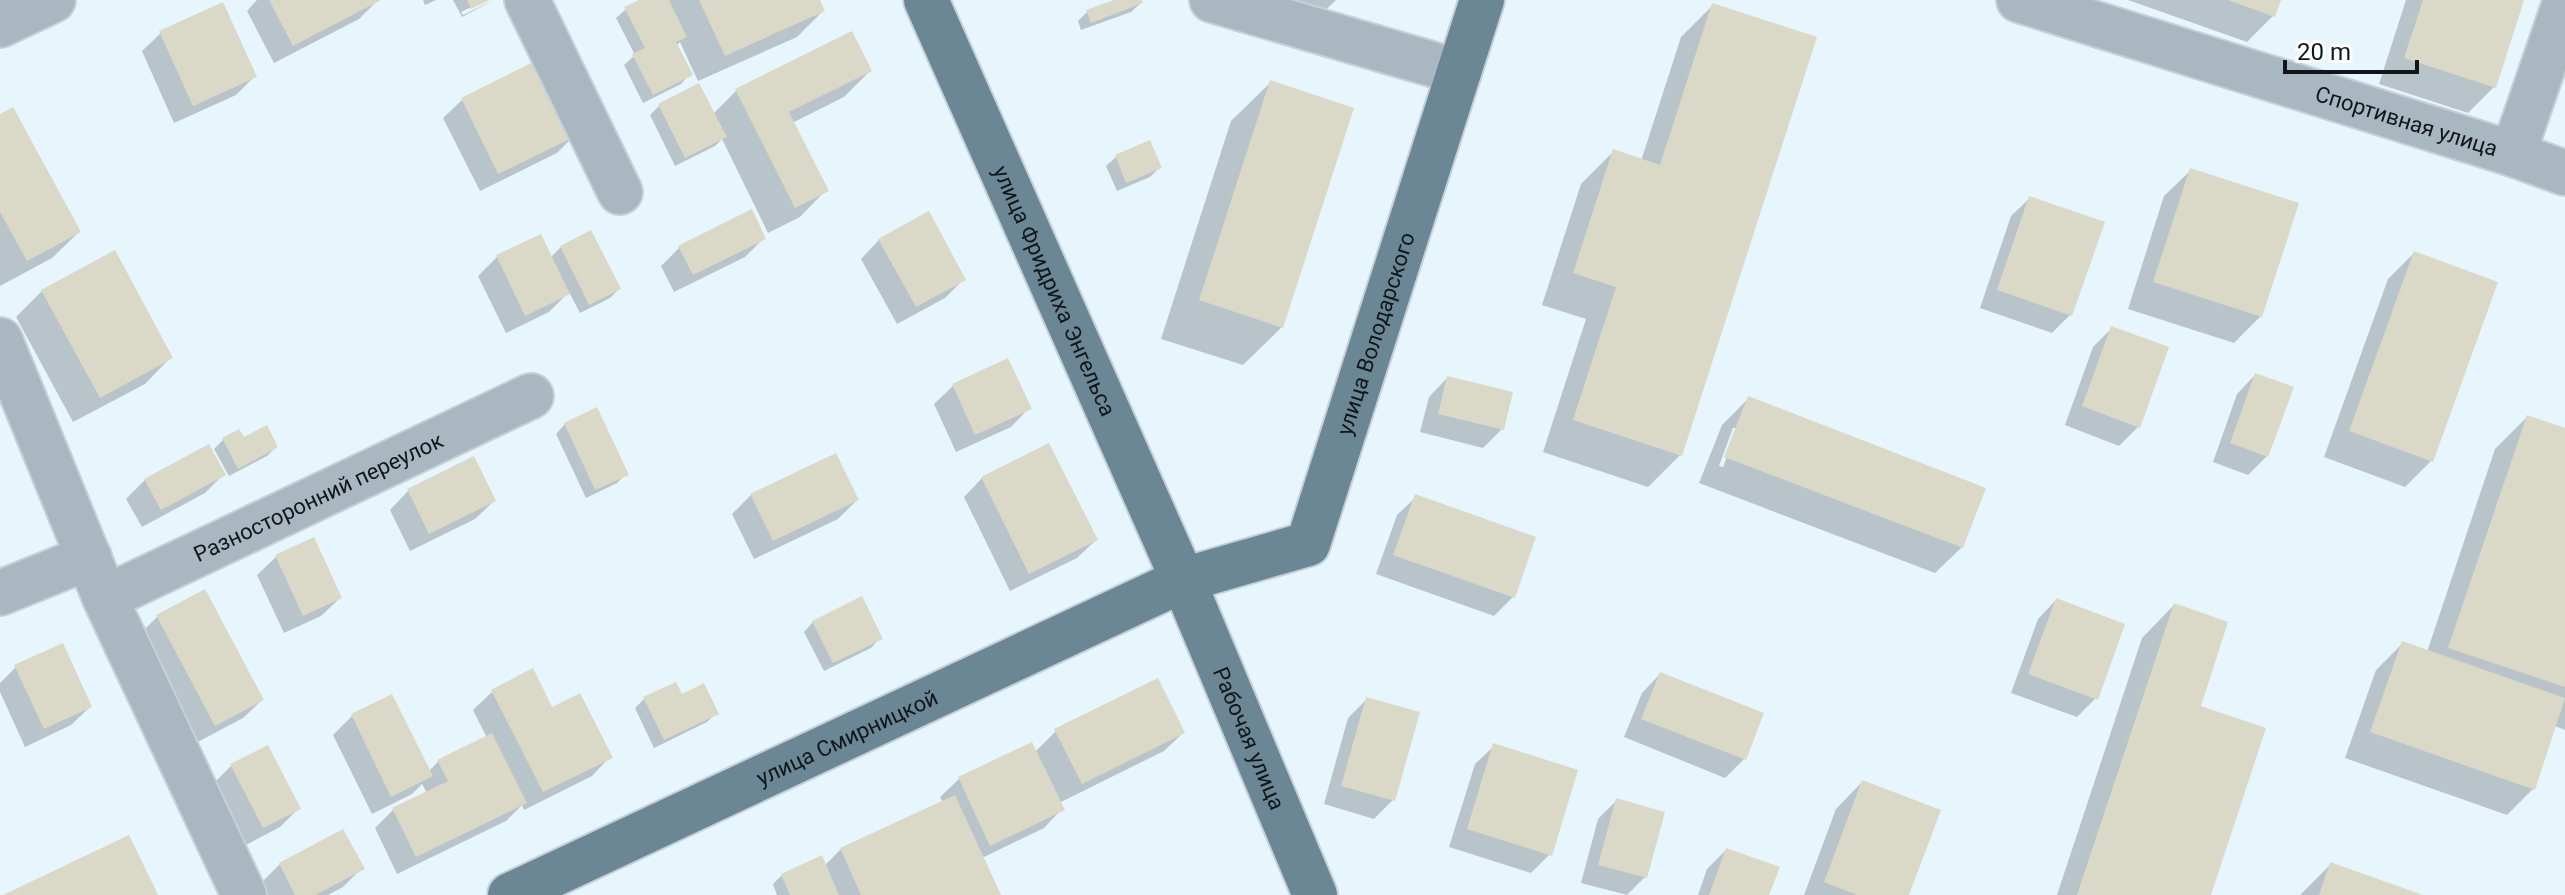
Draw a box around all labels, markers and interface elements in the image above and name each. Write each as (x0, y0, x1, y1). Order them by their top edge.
scale bar (2285, 24, 2417, 74)
text: 20 m (2297, 38, 2351, 66)
street label: Спортивная улица (2312, 81, 2501, 161)
street label: улица Фридриха Энгельса (989, 162, 1121, 420)
street label: улица Володарского (1331, 229, 1419, 438)
street label: Разносторонний переулок (190, 427, 447, 567)
street label: Рабочая улица (1208, 663, 1290, 813)
street label: улица Смирницкой (752, 684, 941, 790)

